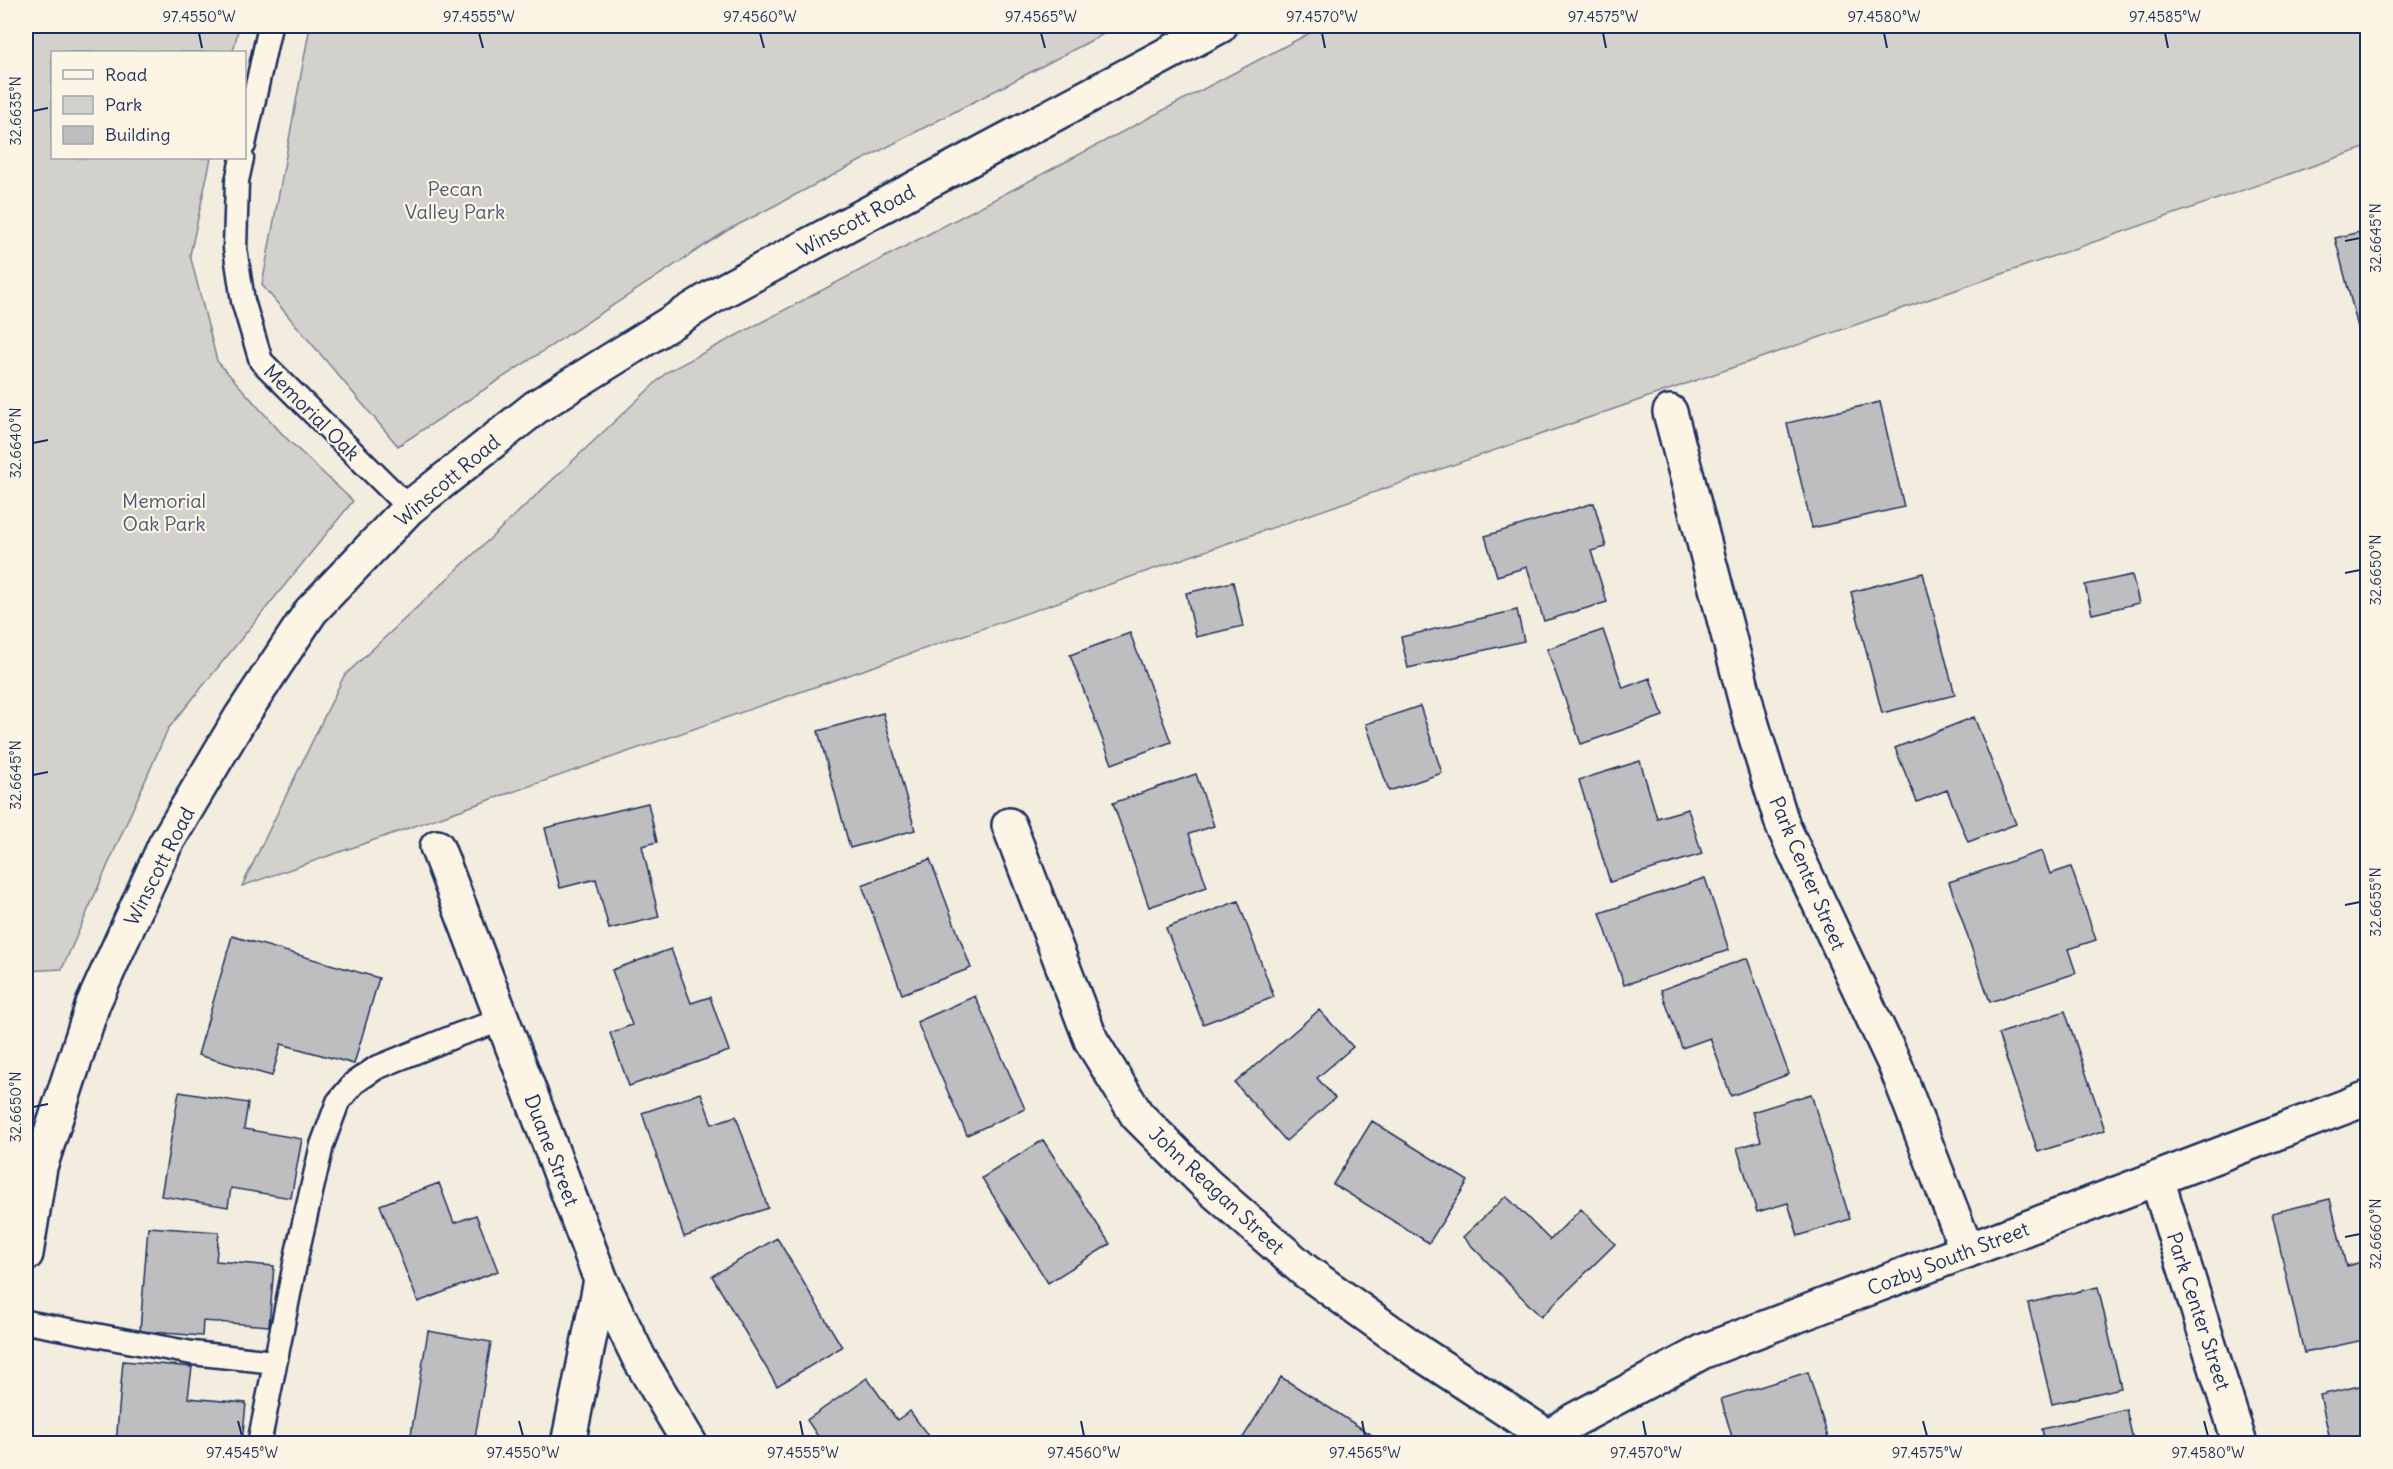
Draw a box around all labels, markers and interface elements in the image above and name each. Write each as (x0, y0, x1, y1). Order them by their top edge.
text: 97.4550°W (162, 7, 236, 26)
text: 97.4555°W (443, 7, 515, 26)
text: 97.4560°W (723, 7, 797, 26)
text: 97.4565°W (1005, 7, 1077, 26)
text: 97.4570°W (1286, 7, 1358, 26)
text: 97.4575°W (1568, 7, 1639, 26)
text: 97.4580°W (1847, 7, 1921, 26)
text: 97.4585°W (2129, 7, 2201, 26)
legend (51, 51, 246, 159)
text: Road (105, 63, 148, 86)
text: 32.6635°N (6, 76, 25, 146)
text: Park (105, 93, 142, 116)
text: Building (105, 123, 170, 146)
park label: Pecan Valley Park (405, 176, 505, 224)
street label: Winscott Road (793, 178, 919, 261)
text: 32.6645°N (2366, 203, 2385, 273)
street label: Memorial Oak (259, 359, 365, 465)
text: 32.6640°N (6, 407, 25, 479)
street label: Winscott Road (389, 429, 505, 531)
park label: Memorial Oak Park (122, 488, 206, 536)
text: 32.6650°N (2366, 534, 2385, 606)
text: 32.6645°N (6, 740, 25, 810)
street label: Park Center Street (1764, 792, 1852, 954)
street label: Winscott Road (118, 802, 200, 929)
text: 32.6655°N (2366, 867, 2385, 937)
text: 32.6650°N (6, 1071, 25, 1143)
street label: Duane Street (519, 1091, 585, 1210)
street label: John Reagan Street (1144, 1121, 1290, 1259)
text: 32.6660°N (2366, 1198, 2385, 1270)
street label: Cozby South Street (1864, 1216, 2033, 1300)
street label: Park Center Street (2162, 1229, 2236, 1393)
text: 97.4545°W (206, 1443, 278, 1462)
text: 97.4550°W (486, 1443, 560, 1462)
text: 97.4555°W (767, 1443, 839, 1462)
text: 97.4560°W (1047, 1443, 1121, 1462)
text: 97.4565°W (1329, 1443, 1401, 1462)
text: 97.4570°W (1610, 1443, 1682, 1462)
text: 97.4575°W (1892, 1443, 1963, 1462)
text: 97.4580°W (2171, 1443, 2245, 1462)

